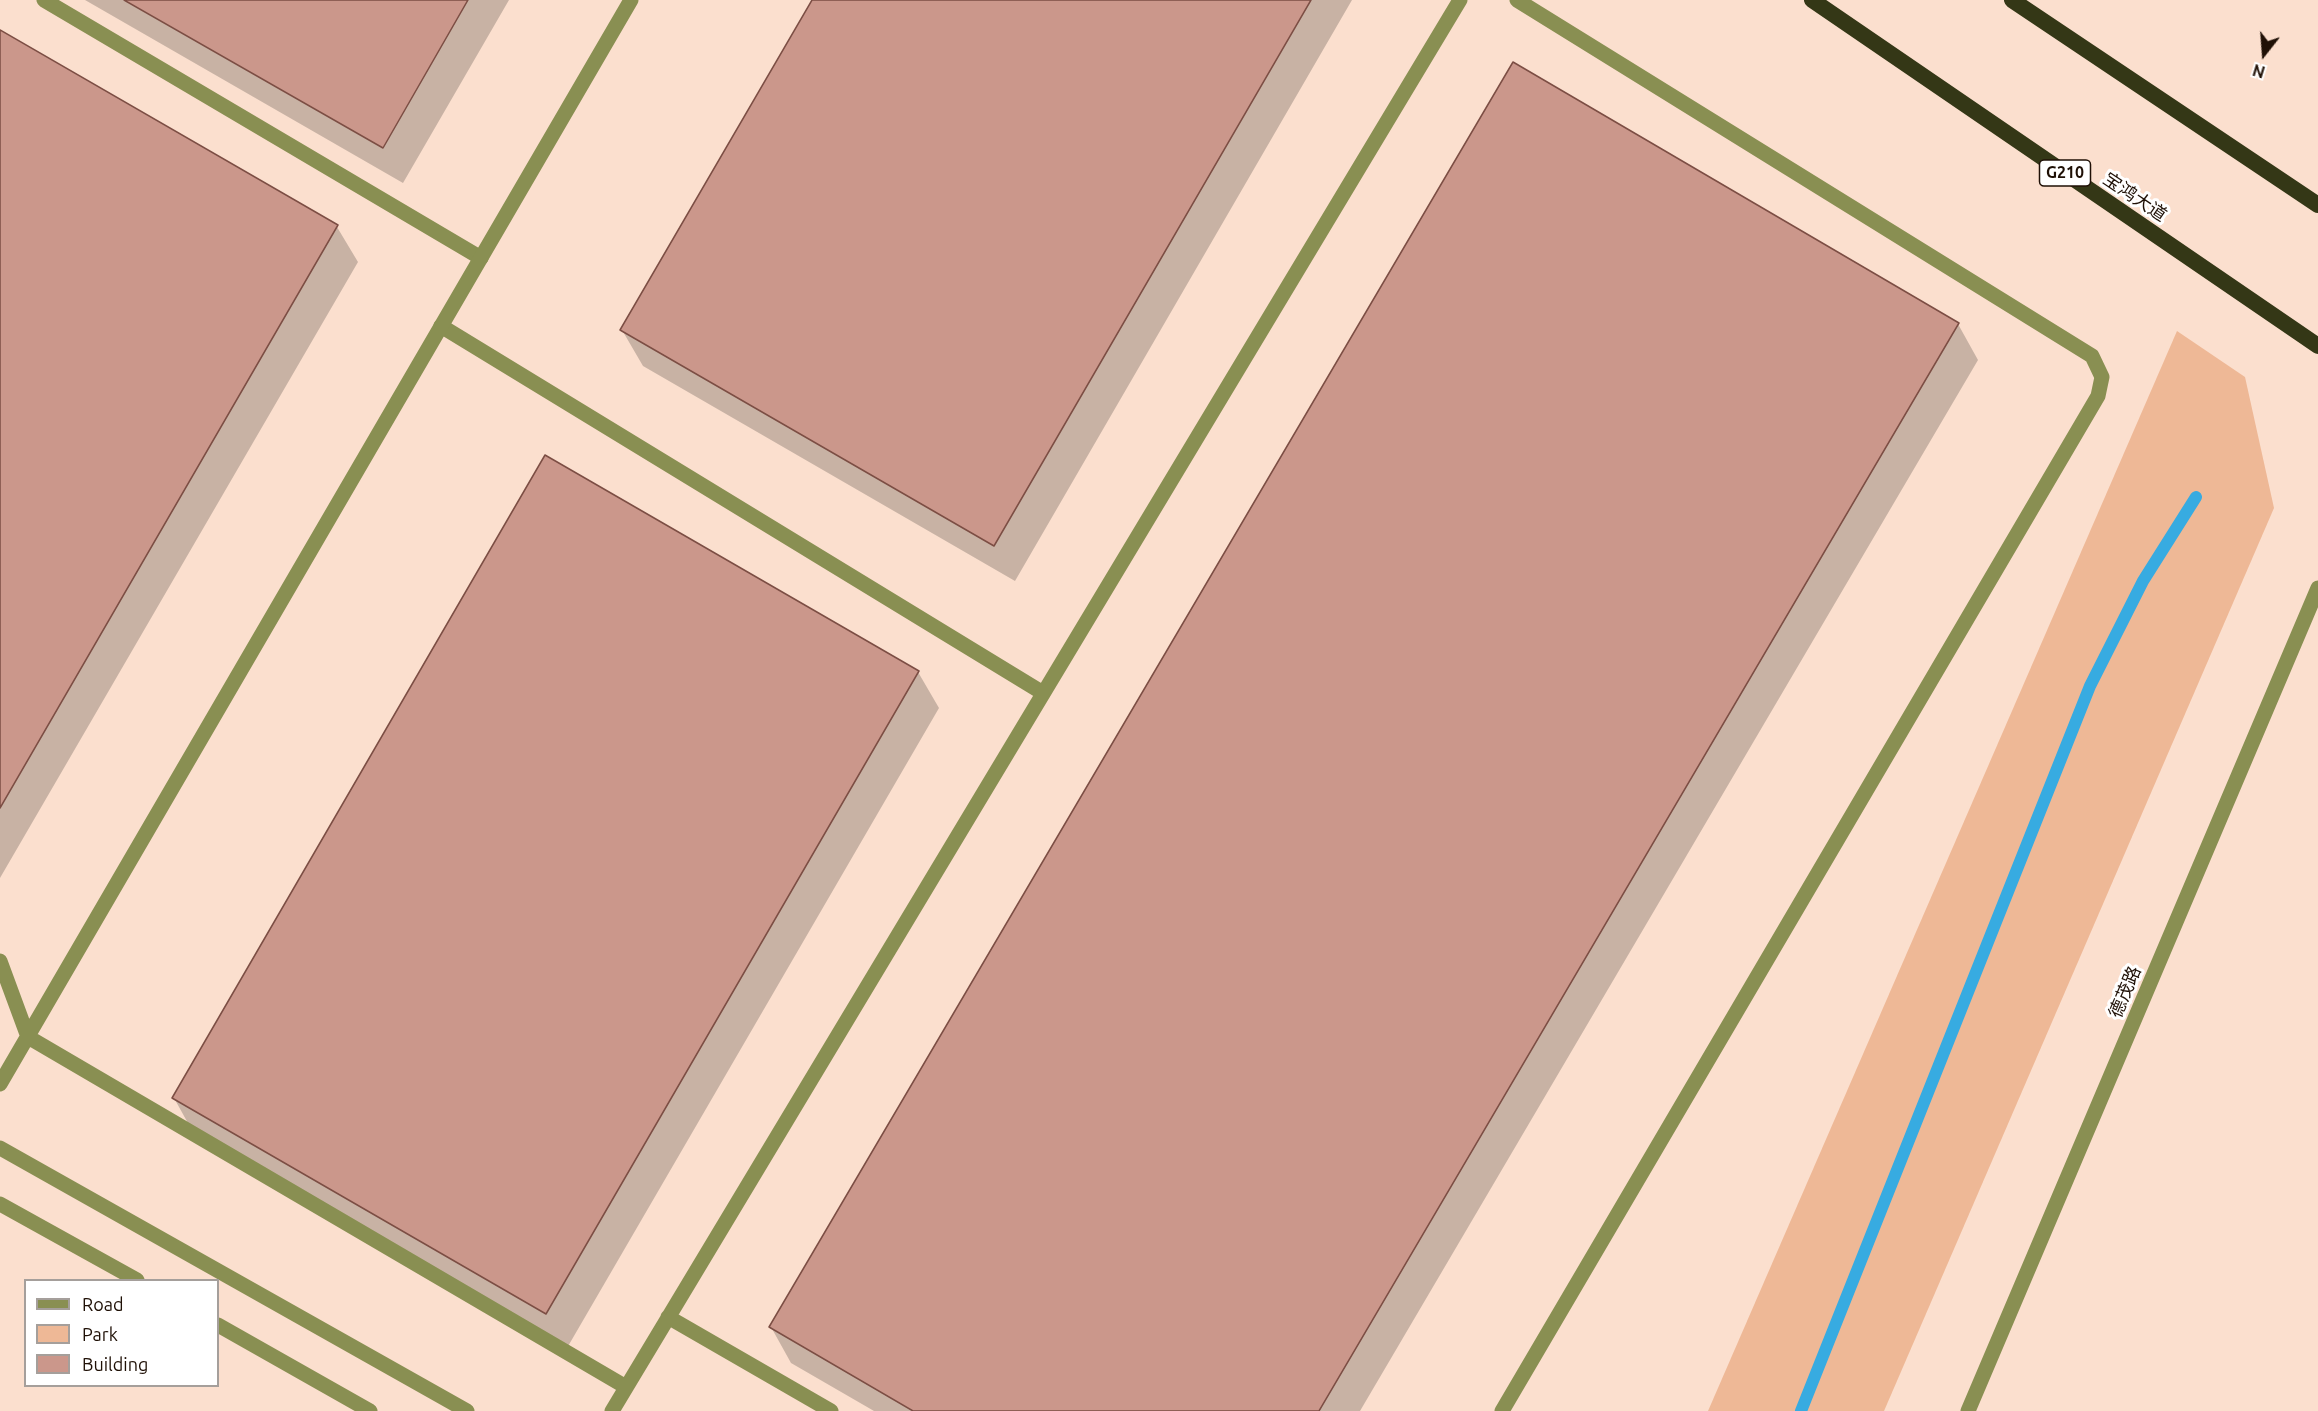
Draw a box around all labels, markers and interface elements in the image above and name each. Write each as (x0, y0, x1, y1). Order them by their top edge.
north arrow (2234, 24, 2294, 84)
text: N (2250, 61, 2267, 82)
road number: G210 (2040, 160, 2090, 186)
street label: 宝鸿大道 (2099, 168, 2171, 226)
street label: 德茂路 (2105, 963, 2145, 1021)
legend (24, 1279, 219, 1387)
text: Road (82, 1294, 124, 1314)
text: Park (82, 1324, 118, 1344)
text: Building (82, 1354, 148, 1374)

